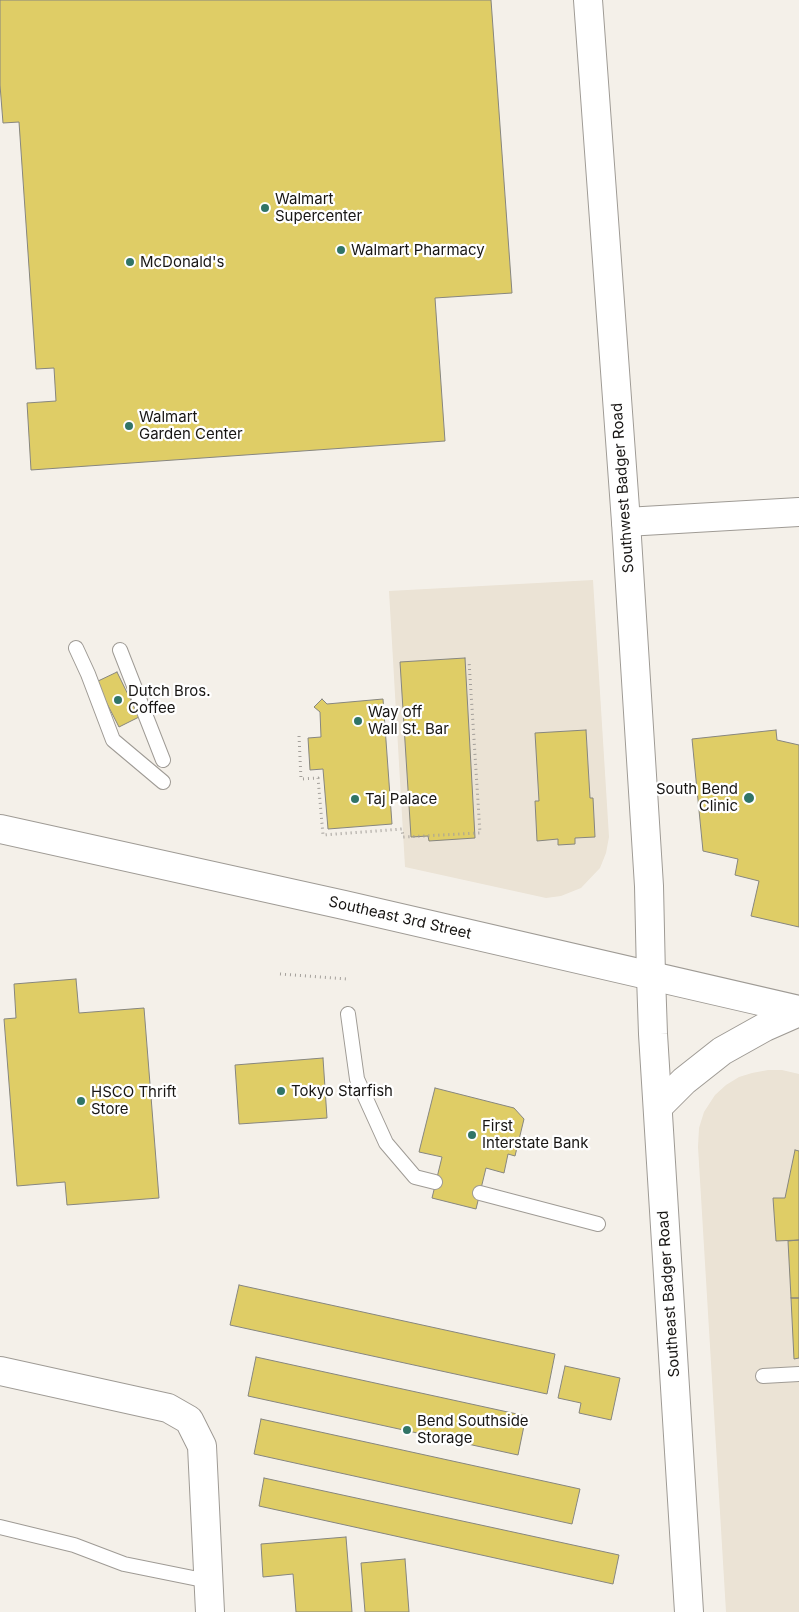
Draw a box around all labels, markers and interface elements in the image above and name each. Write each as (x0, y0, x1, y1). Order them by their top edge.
place label: Walmart Supercenter (275, 190, 362, 225)
marker: Walmart Supercenter (259, 202, 271, 214)
place label: Walmart Pharmacy (351, 241, 485, 259)
marker: Walmart Pharmacy (335, 244, 347, 256)
place label: McDonald's (140, 253, 224, 271)
marker: McDonald's (124, 256, 136, 268)
street label: Southwest Badger Road (608, 402, 638, 574)
place label: Walmart Garden Center (139, 408, 243, 443)
marker: Walmart Garden Center (123, 420, 135, 432)
place label: Dutch Bros. Coffee (128, 682, 211, 717)
marker: Dutch Bros. Coffee (112, 694, 124, 706)
place label: Way off Wall St. Bar (368, 703, 449, 738)
marker: Way off Wall St. Bar (352, 715, 364, 727)
place label: South Bend Clinic (656, 780, 738, 815)
place label: Taj Palace (365, 790, 437, 808)
marker: South Bend Clinic (742, 791, 756, 805)
marker: Taj Palace (349, 793, 361, 805)
street label: Southeast 3rd Street (327, 893, 473, 943)
place label: Tokyo Starfish (291, 1082, 393, 1100)
place label: HSCO Thrift Store (91, 1083, 176, 1118)
marker: Tokyo Starfish (275, 1085, 287, 1097)
marker: HSCO Thrift Store (75, 1095, 87, 1107)
place label: First Interstate Bank (482, 1117, 588, 1152)
marker: First Interstate Bank (466, 1129, 478, 1141)
street label: Southeast Badger Road (654, 1210, 684, 1378)
place label: Bend Southside Storage (417, 1412, 529, 1447)
marker: Bend Southside Storage (401, 1424, 413, 1436)

